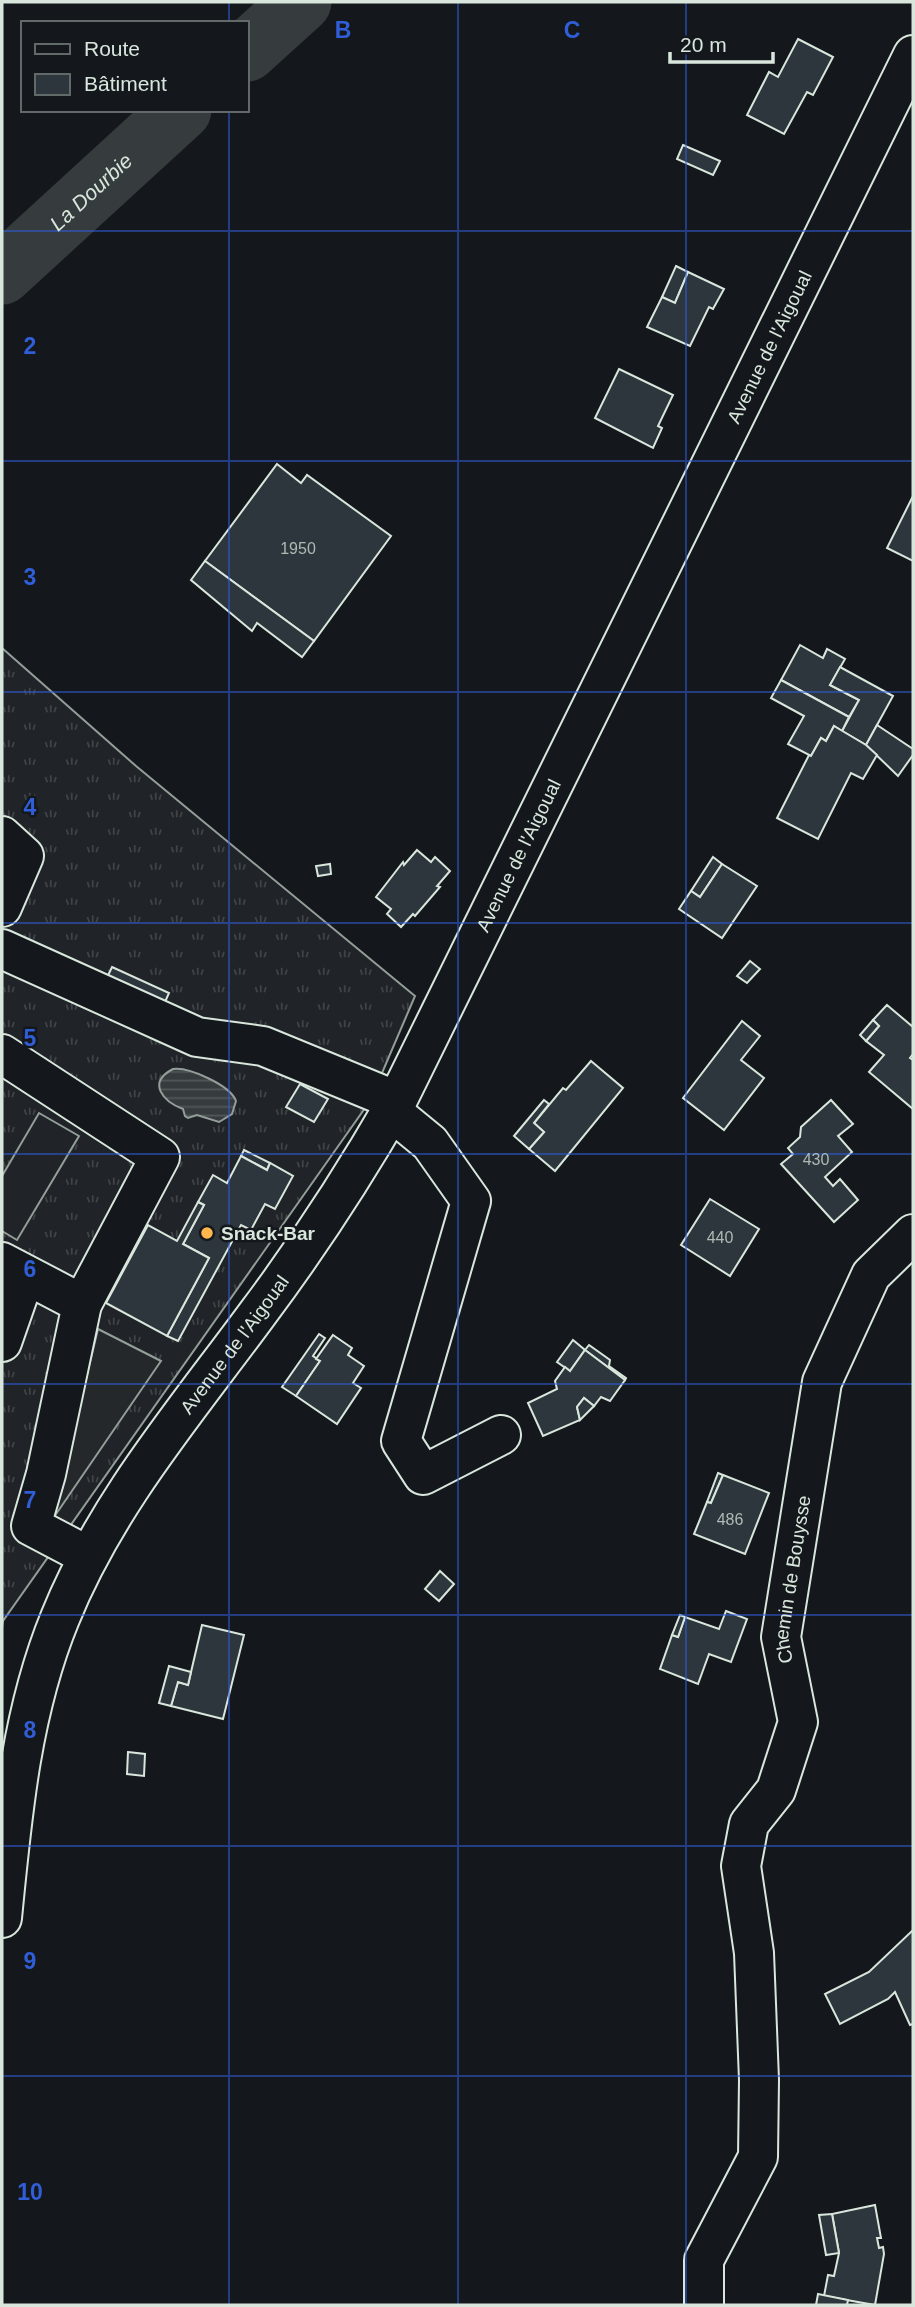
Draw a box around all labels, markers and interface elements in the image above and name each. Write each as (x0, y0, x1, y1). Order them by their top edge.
text: B (335, 17, 351, 43)
text: C (564, 17, 580, 43)
legend (21, 21, 248, 112)
scale bar (670, 21, 773, 65)
text: 20 m (680, 33, 727, 56)
text: Route (84, 37, 140, 60)
text: Bâtiment (84, 72, 167, 95)
water label: La Dourbie (45, 149, 137, 235)
street label: Avenue de l'Aigoual (723, 267, 816, 427)
text: 2 (24, 333, 36, 359)
house number: 1950 (280, 540, 316, 557)
text: 3 (24, 564, 36, 590)
street label: Avenue de l'Aigoual (472, 776, 565, 935)
text: 4 (24, 794, 37, 820)
text: 5 (24, 1025, 37, 1051)
house number: 430 (803, 1151, 829, 1168)
place label: Snack-Bar (221, 1223, 316, 1244)
marker: Snack-Bar (199, 1225, 215, 1241)
house number: 440 (707, 1229, 733, 1246)
text: 6 (24, 1256, 36, 1282)
street label: Avenue de l'Aigoual (176, 1272, 293, 1418)
text: 7 (24, 1487, 36, 1513)
street label: Chemin de Bouysse (771, 1494, 815, 1665)
house number: 486 (717, 1511, 743, 1528)
text: 8 (24, 1717, 37, 1743)
text: 9 (24, 1948, 36, 1974)
text: 10 (17, 2179, 43, 2205)

